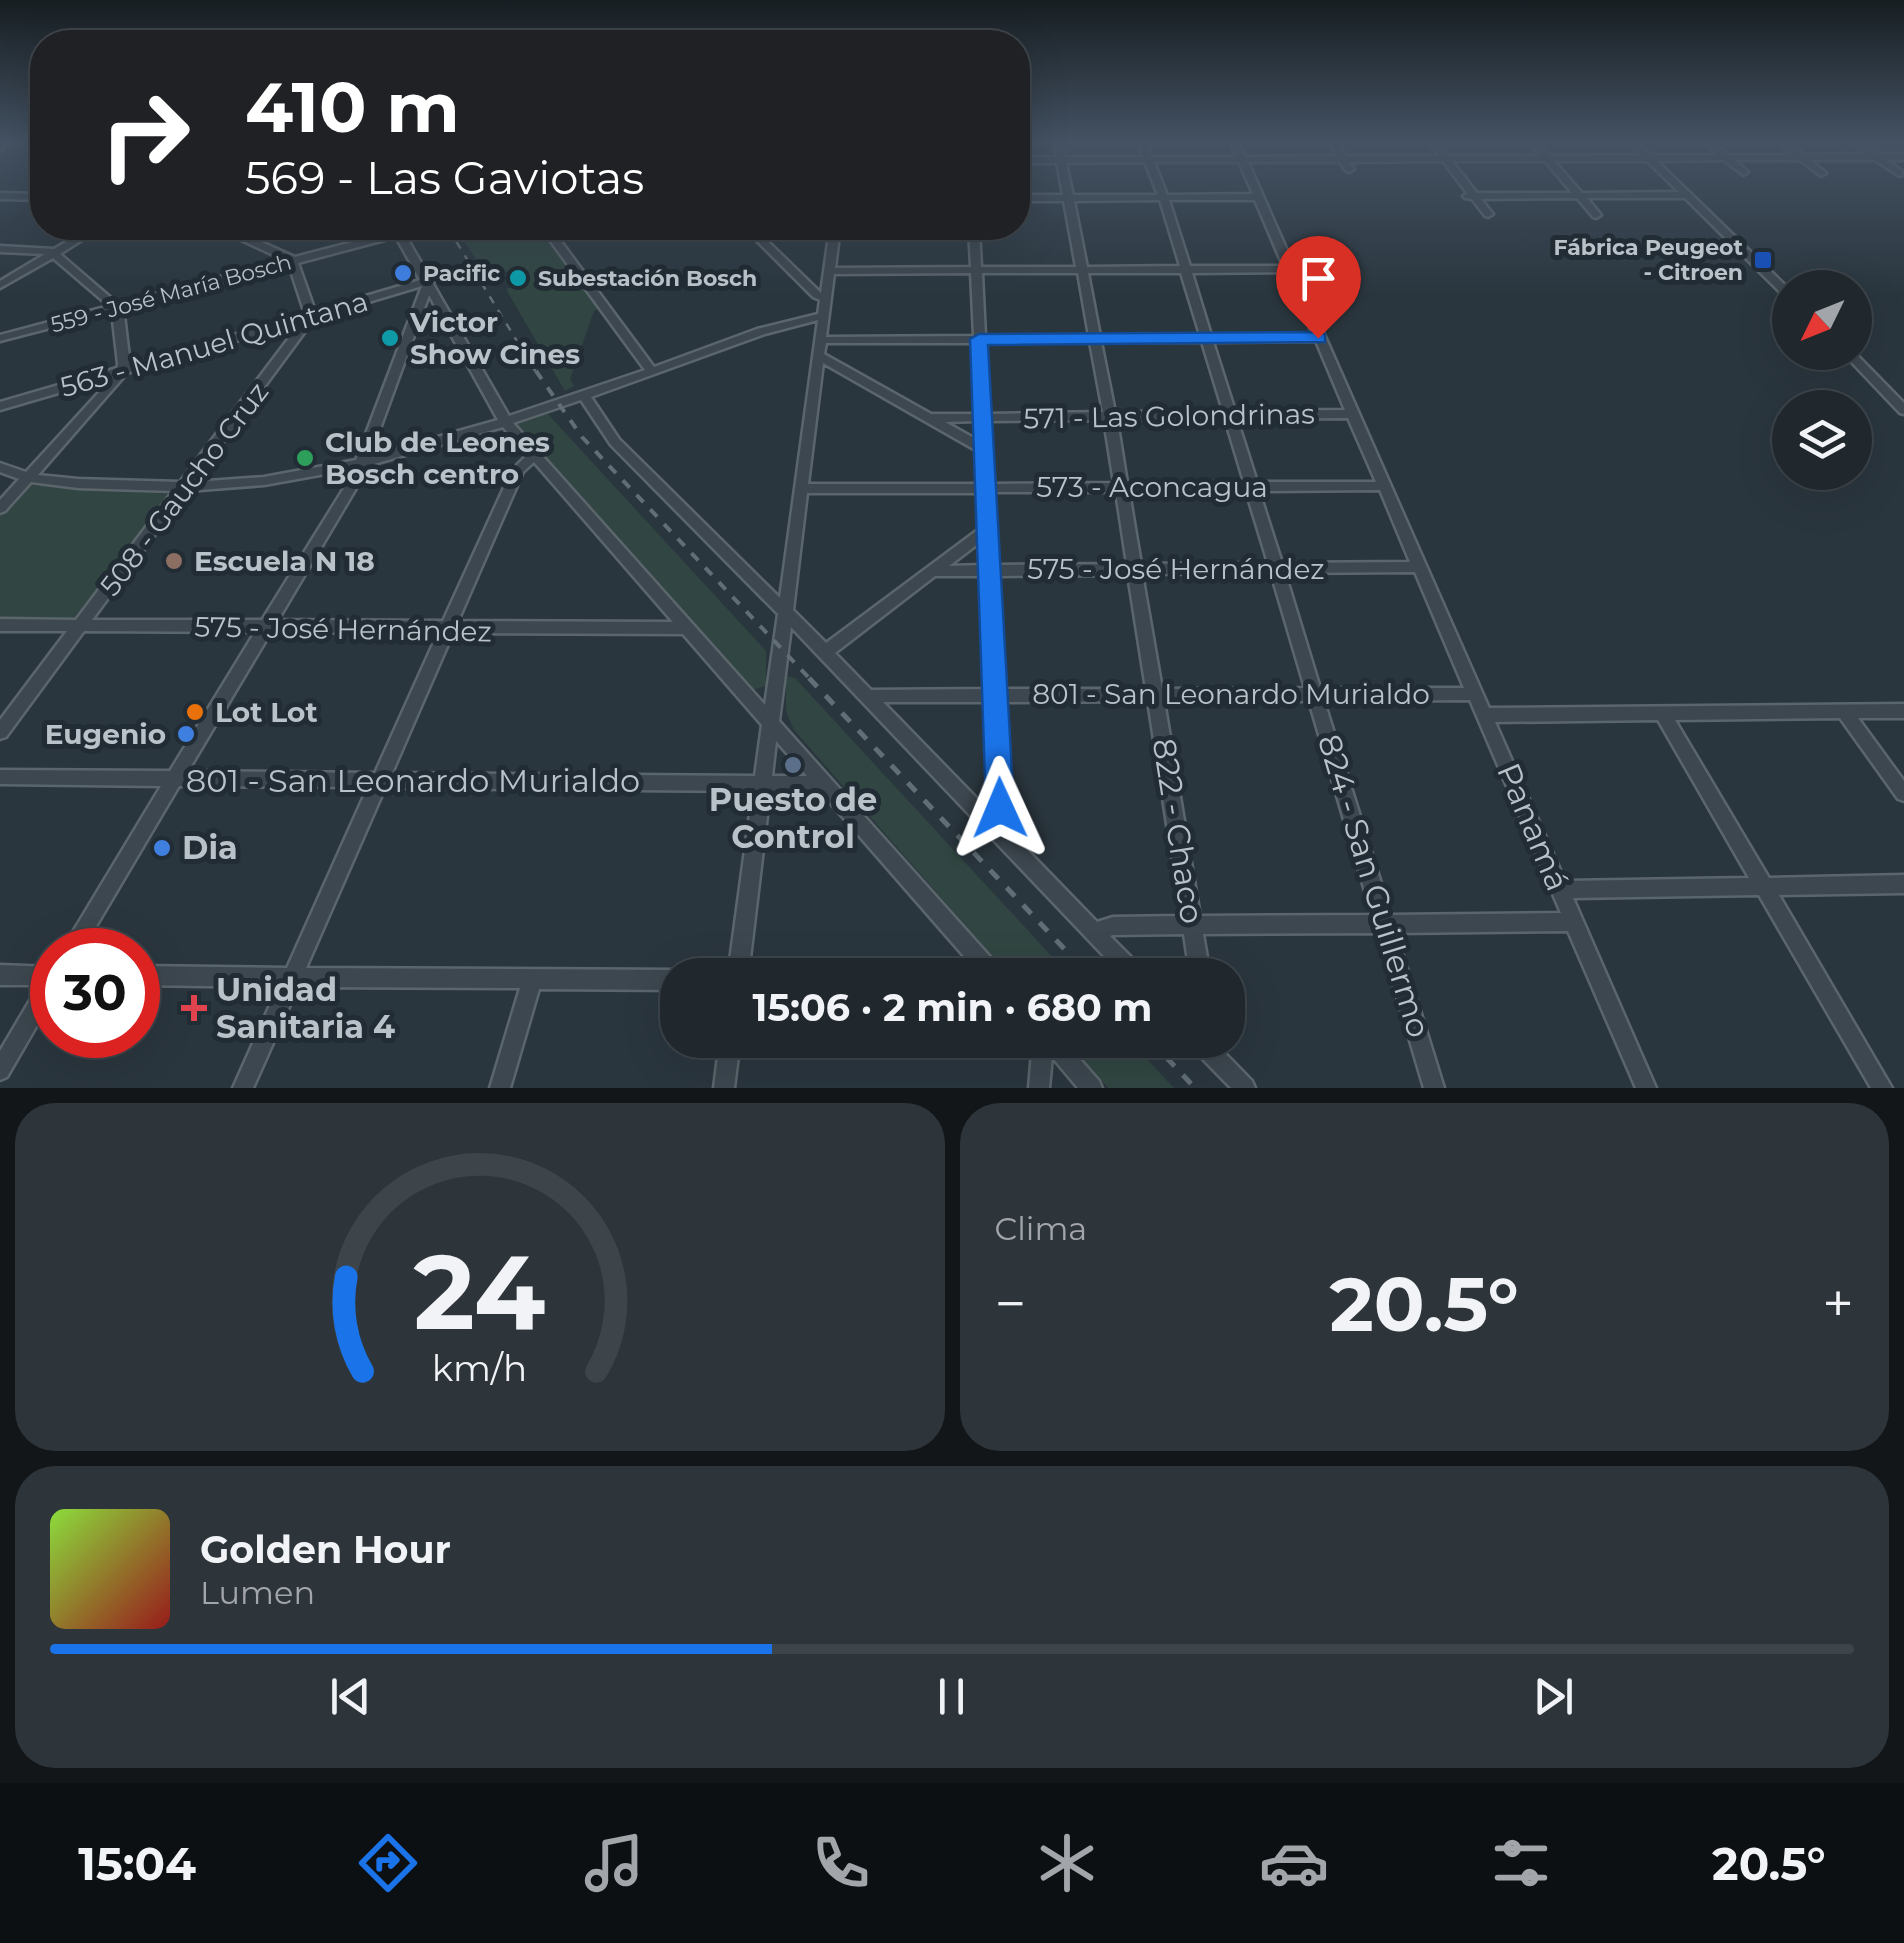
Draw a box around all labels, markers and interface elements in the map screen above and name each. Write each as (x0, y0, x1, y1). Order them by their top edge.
text: 410 m (245, 64, 460, 150)
icon: right (80, 70, 210, 200)
text: 569 - Las Gaviotas (245, 150, 644, 205)
place label: Fábrica Peugeot - Citroen (1554, 234, 1743, 286)
pin (1276, 236, 1361, 339)
street label: 559 - José María Bosch (48, 248, 295, 339)
marker: Fábrica Peugeot - Citroen (1752, 249, 1774, 271)
icon: arrive (1291, 251, 1346, 306)
place label: Pacific (423, 260, 500, 287)
marker: Pacific (392, 262, 414, 284)
place label: Subestación Bosch (538, 265, 757, 292)
marker: Subestación Bosch (507, 267, 529, 289)
north arrow (1772, 270, 1872, 370)
map controls (1772, 270, 1872, 490)
street label: 563 - Manuel Quintana (56, 284, 372, 404)
place label: Victor Show Cines (409, 305, 580, 371)
marker: Victor Show Cines (379, 327, 401, 349)
street label: 508 - Gaucho Cruz (93, 376, 275, 602)
button: layers (1772, 390, 1872, 490)
street label: 571 - Las Golondrinas (1023, 396, 1315, 436)
place label: Club de Leones Bosch centro (325, 425, 550, 491)
marker: Club de Leones Bosch centro (294, 447, 316, 469)
street label: 573 - Aconcagua (1036, 470, 1268, 504)
place label: Escuela N 18 (194, 544, 375, 578)
marker: Escuela N 18 (163, 550, 185, 572)
street label: 575 - José Hernández (1027, 552, 1325, 586)
street label: 575 - José Hernández (194, 609, 492, 649)
street label: 801 - San Leonardo Murialdo (1032, 677, 1430, 711)
place label: Lot Lot (215, 695, 318, 729)
marker: Lot Lot (184, 701, 206, 723)
place label: Eugenio (45, 717, 166, 751)
marker: Eugenio (175, 723, 197, 745)
street label: 824 - San Guillermo (1310, 730, 1439, 1042)
street label: 822 - Chaco (1145, 736, 1212, 926)
marker: Puesto de Control (782, 754, 804, 776)
position arrow (948, 756, 1052, 860)
street label: Panamá (1489, 757, 1578, 896)
street label: 801 - San Leonardo Murialdo (186, 761, 640, 800)
place label: Puesto de Control (709, 780, 877, 856)
place label: Dia (182, 828, 238, 867)
marker: Dia (151, 837, 173, 859)
speed limit sign: 30 (30, 928, 160, 1058)
place label: Unidad Sanitaria 4 (216, 970, 395, 1046)
text: 15:06 · 2 min · 680 m (753, 984, 1152, 1031)
marker: Unidad Sanitaria 4 (181, 995, 207, 1021)
text: Clima (995, 1209, 1087, 1248)
text: 24 (414, 1228, 546, 1355)
text: 20.5° (1330, 1258, 1519, 1350)
text: − (995, 1270, 1026, 1337)
text: + (1822, 1270, 1854, 1337)
text: km/h (432, 1346, 527, 1390)
text: Golden Hour (200, 1526, 451, 1573)
text: Lumen (200, 1573, 315, 1612)
icon: previous (323, 1669, 378, 1724)
icon: pause (924, 1669, 979, 1724)
icon: next (1526, 1669, 1581, 1724)
icon: directions (353, 1828, 423, 1898)
icon: music (579, 1828, 649, 1898)
icon: phone (806, 1828, 876, 1898)
icon: climate (1032, 1828, 1102, 1898)
icon: car (1259, 1828, 1329, 1898)
icon: filters (1486, 1828, 1556, 1898)
text: 15:04 (78, 1836, 196, 1891)
text: 20.5° (1712, 1836, 1826, 1891)

